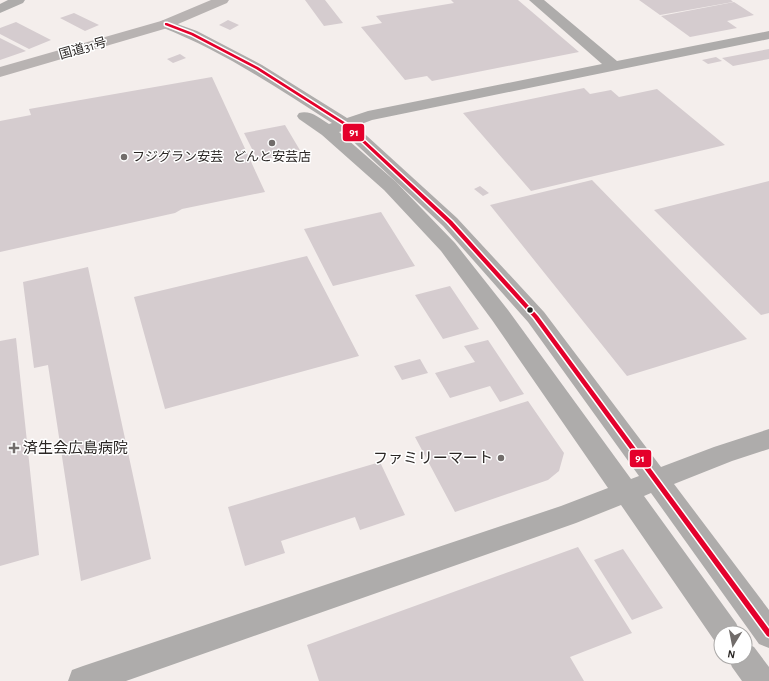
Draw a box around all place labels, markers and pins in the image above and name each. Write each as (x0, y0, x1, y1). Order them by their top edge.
marker: どんと安芸店 (267, 138, 277, 148)
place label: フジグラン安芸 (132, 150, 223, 164)
place label: どんと安芸店 (233, 150, 311, 164)
marker: フジグラン安芸 (119, 152, 129, 162)
unlabelled marker (525, 305, 535, 315)
place label: 済生会広島病院 (23, 440, 128, 456)
marker: 済生会広島病院 (8, 442, 20, 454)
place label: ファミリーマート (373, 451, 493, 466)
marker: ファミリーマート (496, 453, 506, 463)

